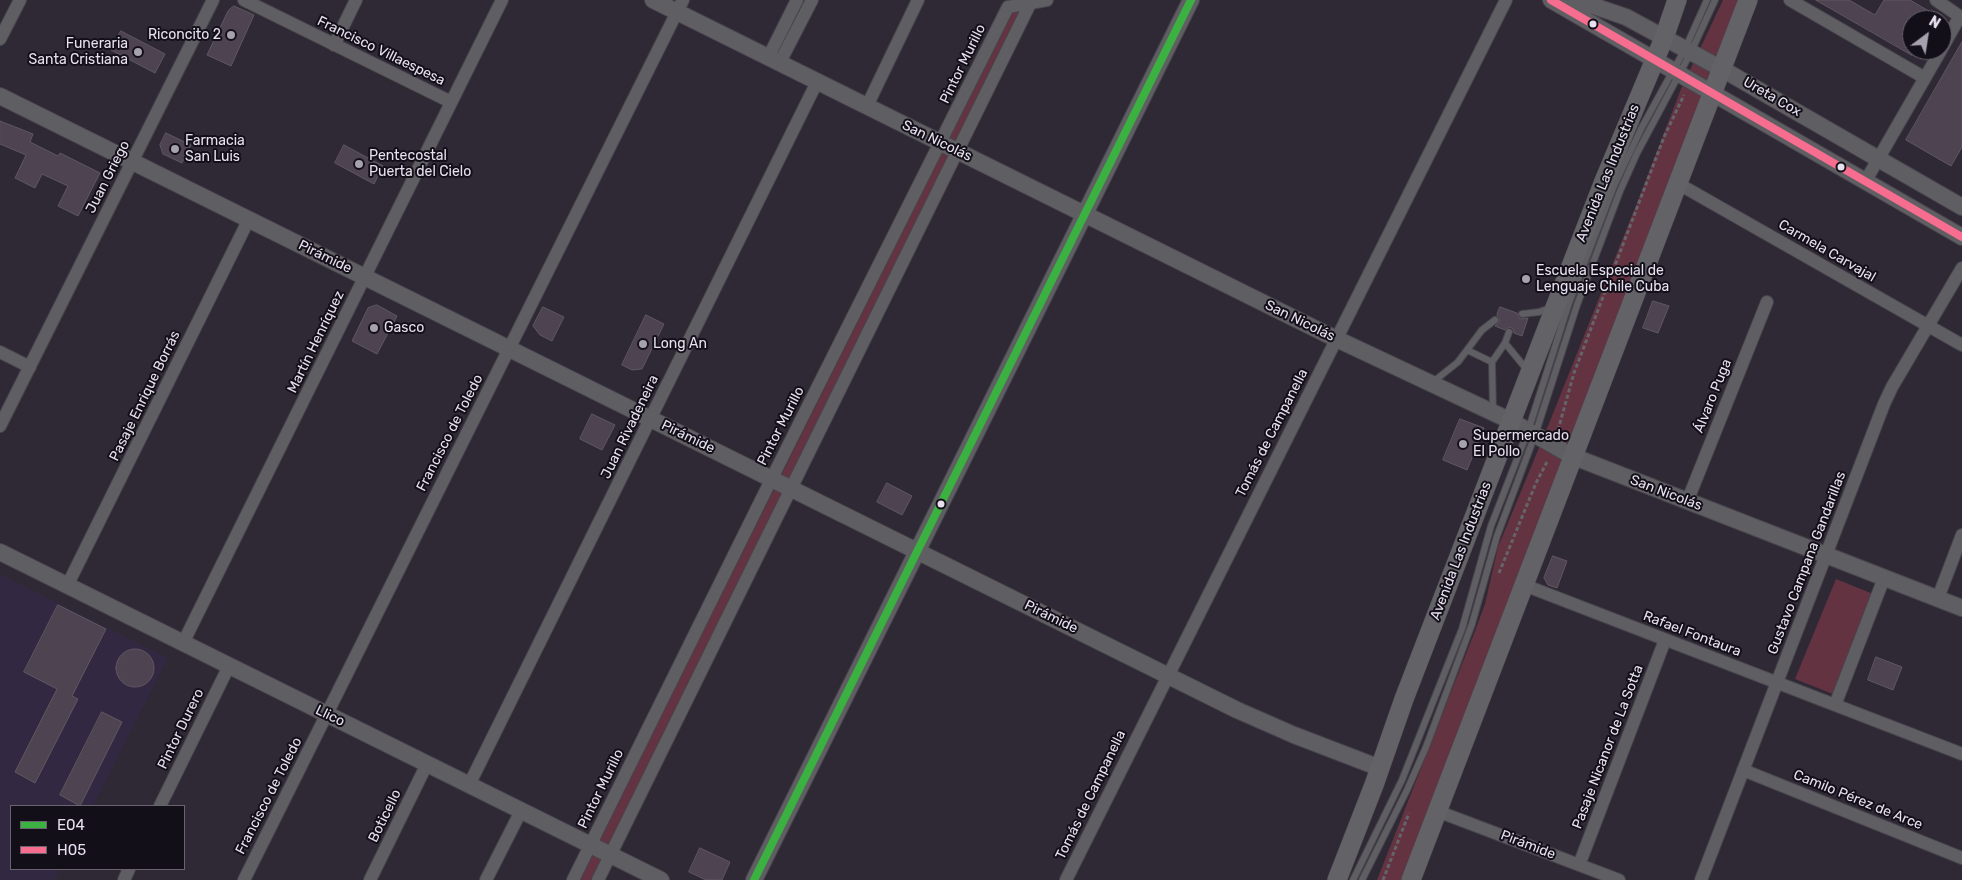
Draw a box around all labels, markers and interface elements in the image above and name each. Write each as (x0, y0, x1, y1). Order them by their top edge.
north arrow (1902, 10, 1952, 60)
street label: Francisco Villaespesa (314, 13, 448, 89)
text: N (1926, 13, 1943, 32)
unlabelled marker (1588, 19, 1598, 29)
street label: Pintor Murillo (937, 22, 989, 106)
place label: Riconcito 2 (148, 27, 221, 43)
marker: Riconcito 2 (225, 29, 237, 41)
place label: Funeraria Santa Cristiana (29, 36, 128, 68)
marker: Funeraria Santa Cristiana (132, 46, 144, 58)
street label: Ureta Cox (1740, 74, 1804, 120)
street label: Avenida Las Industrias (1573, 102, 1643, 244)
street label: San Nicolás (899, 117, 975, 165)
place label: Farmacia San Luis (185, 133, 245, 166)
street label: Juan Griego (83, 138, 133, 216)
marker: Farmacia San Luis (169, 143, 181, 155)
place label: Pentecostal Puerta del Cielo (369, 148, 471, 180)
marker: Pentecostal Puerta del Cielo (353, 158, 365, 170)
unlabelled marker (1836, 162, 1846, 172)
street label: Carmela Carvajal (1775, 216, 1879, 286)
street label: Pirámide (296, 237, 354, 277)
place label: Escuela Especial de Lenguaje Chile Cuba (1536, 263, 1669, 296)
marker: Escuela Especial de Lenguaje Chile Cuba (1520, 273, 1532, 285)
street label: Martín Henríquez (284, 288, 348, 396)
street label: San Nicolás (1262, 297, 1338, 345)
place label: Gasco (384, 320, 424, 336)
marker: Gasco (368, 322, 380, 334)
street label: Pasaje Enrique Borrás (106, 328, 184, 464)
place label: Long An (653, 336, 707, 352)
marker: Long An (637, 338, 649, 350)
street label: Álvaro Puga (1691, 357, 1735, 435)
street label: Tomás de Campanella (1232, 366, 1312, 500)
street label: Francisco de Toledo (413, 372, 487, 494)
street label: Juan Rivadeneira (598, 372, 662, 482)
street label: Pintor Murillo (754, 384, 808, 468)
street label: Pirámide (659, 417, 717, 457)
place label: Supermercado El Pollo (1473, 428, 1569, 461)
marker: Supermercado El Pollo (1457, 438, 1469, 450)
street label: Gustavo Campana Gandarillas (1764, 469, 1850, 657)
street label: San Nicolás (1628, 472, 1704, 514)
street label: Avenida Las Industrias (1427, 479, 1495, 623)
unlabelled marker (936, 499, 946, 509)
street label: Pirámide (1022, 597, 1080, 637)
street label: Rafael Fontaura (1641, 608, 1743, 660)
street label: Pasaje Nicanor de La Sotta (1569, 663, 1647, 831)
street label: Pintor Durero (154, 686, 208, 772)
street label: Llico (313, 702, 347, 730)
street label: Tomás de Campanella (1052, 728, 1130, 862)
street label: Francisco de Toledo (232, 735, 306, 857)
street label: Pintor Murillo (575, 747, 627, 831)
street label: Camilo Pérez de Arce (1791, 766, 1925, 834)
street label: Boticello (365, 787, 405, 845)
legend (10, 805, 185, 870)
text: E04 (57, 816, 85, 834)
street label: Pirámide (1498, 827, 1558, 863)
text: H05 (57, 841, 86, 859)

